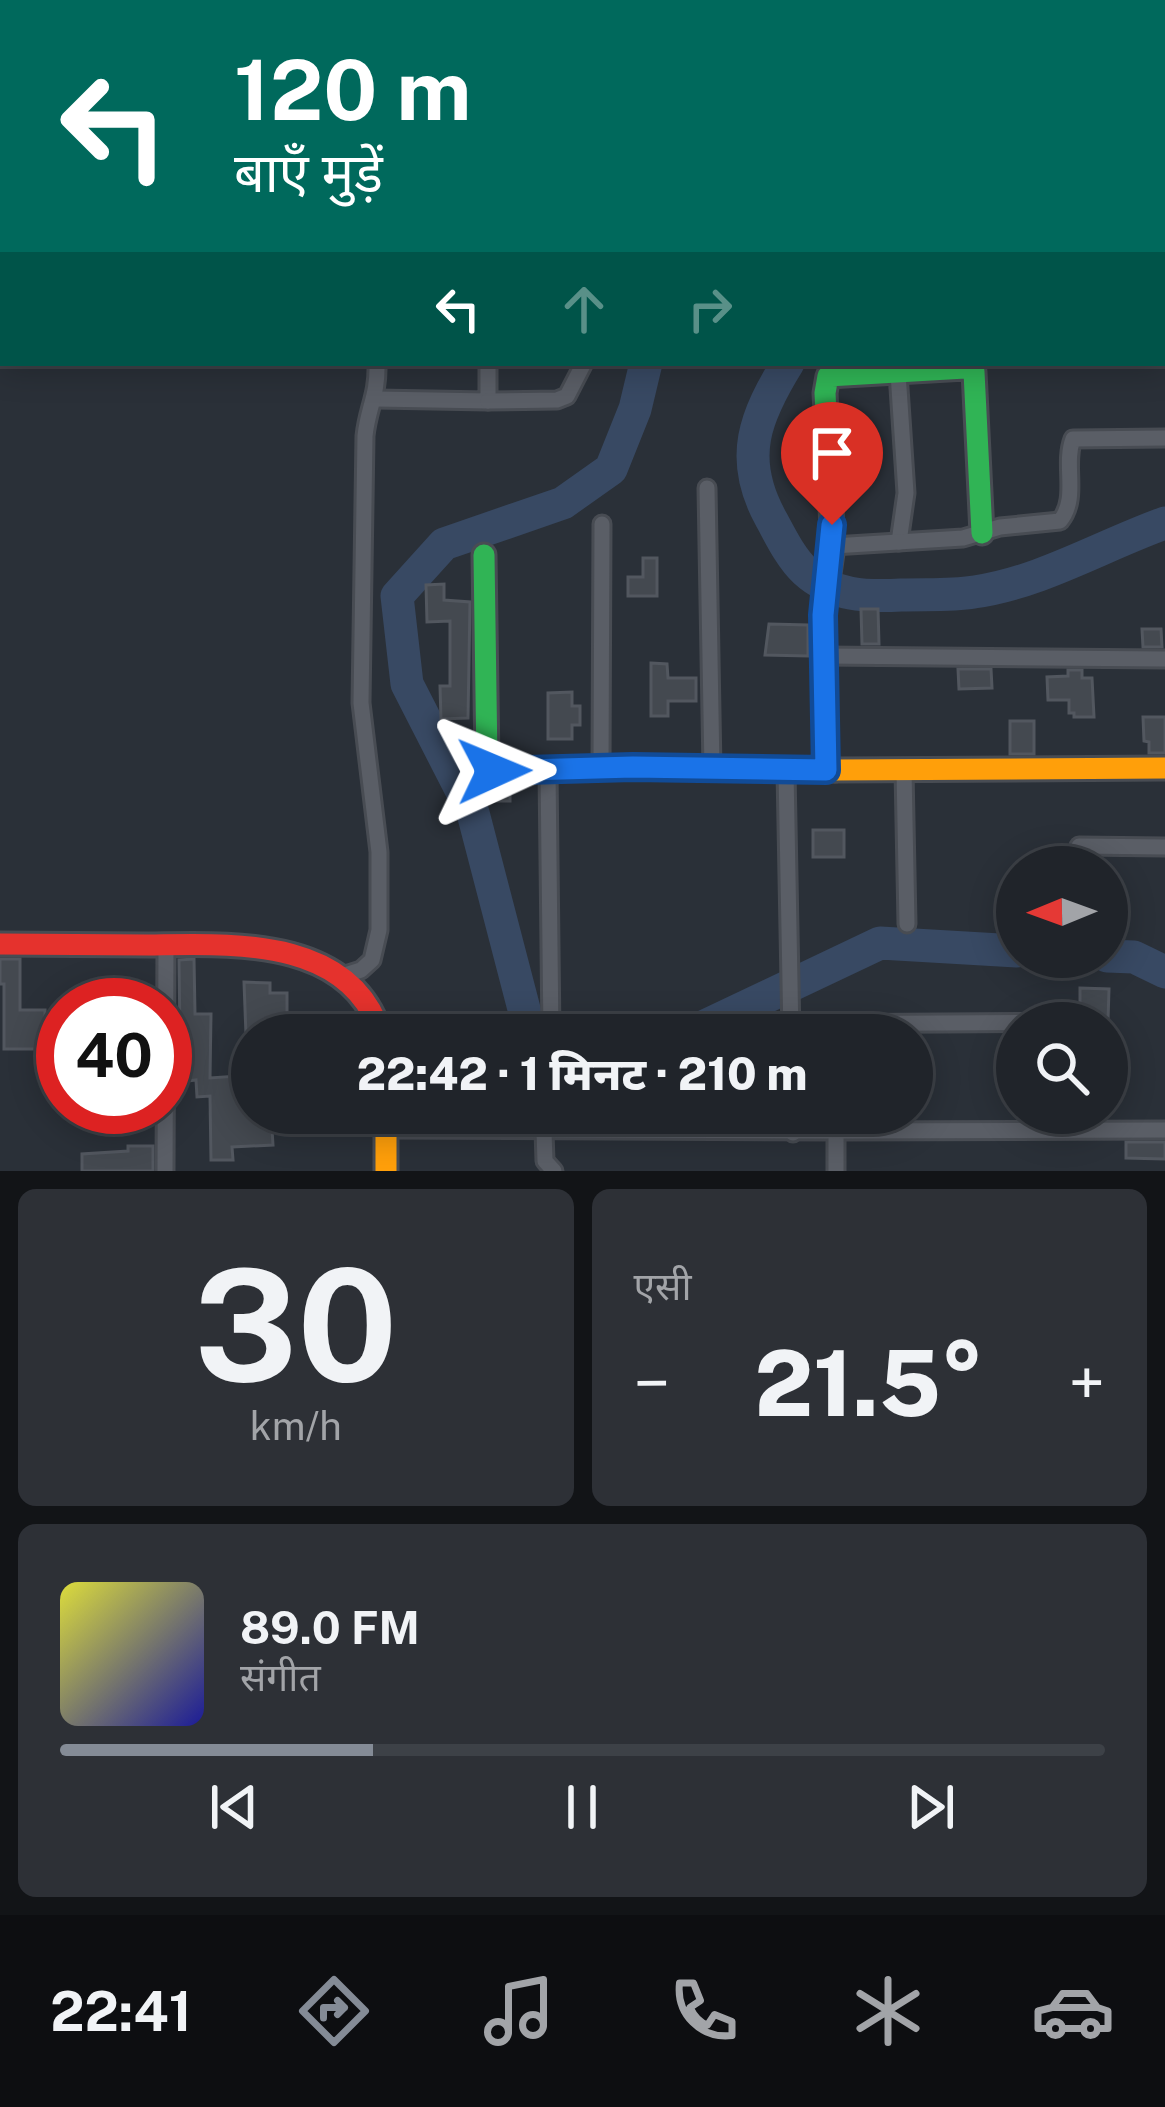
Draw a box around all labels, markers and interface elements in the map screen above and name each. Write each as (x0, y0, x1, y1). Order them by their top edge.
text: 120 m (234, 40, 472, 139)
icon: left (36, 48, 192, 204)
text: बाएँ मुड़ें (234, 141, 383, 204)
icon: left (425, 276, 491, 342)
icon: ahead (551, 276, 617, 342)
icon: right (677, 276, 743, 342)
pin (781, 402, 883, 525)
icon: arrive (799, 420, 865, 486)
position arrow (431, 708, 557, 834)
north arrow (996, 846, 1128, 978)
map controls (996, 846, 1128, 1134)
speed limit sign: 40 (36, 978, 192, 1134)
button: search (996, 1002, 1128, 1134)
text: 22:42 · 1 मिनट · 210 m (357, 1047, 807, 1100)
text: 30 (194, 1233, 398, 1416)
text: एसी (634, 1263, 692, 1309)
text: 21.5° (754, 1330, 984, 1436)
text: − (634, 1344, 670, 1422)
text: + (1068, 1344, 1105, 1422)
text: km/h (250, 1403, 342, 1449)
text: 89.0 FM (240, 1601, 420, 1654)
text: संगीत (240, 1654, 321, 1700)
icon: previous (201, 1774, 267, 1840)
icon: pause (549, 1774, 615, 1840)
icon: next (898, 1774, 964, 1840)
icon: directions (292, 1969, 376, 2053)
icon: music (477, 1969, 561, 2053)
icon: phone (662, 1969, 746, 2053)
icon: climate (846, 1969, 930, 2053)
icon: car (1031, 1969, 1115, 2053)
text: 22:41 (50, 1980, 192, 2043)

